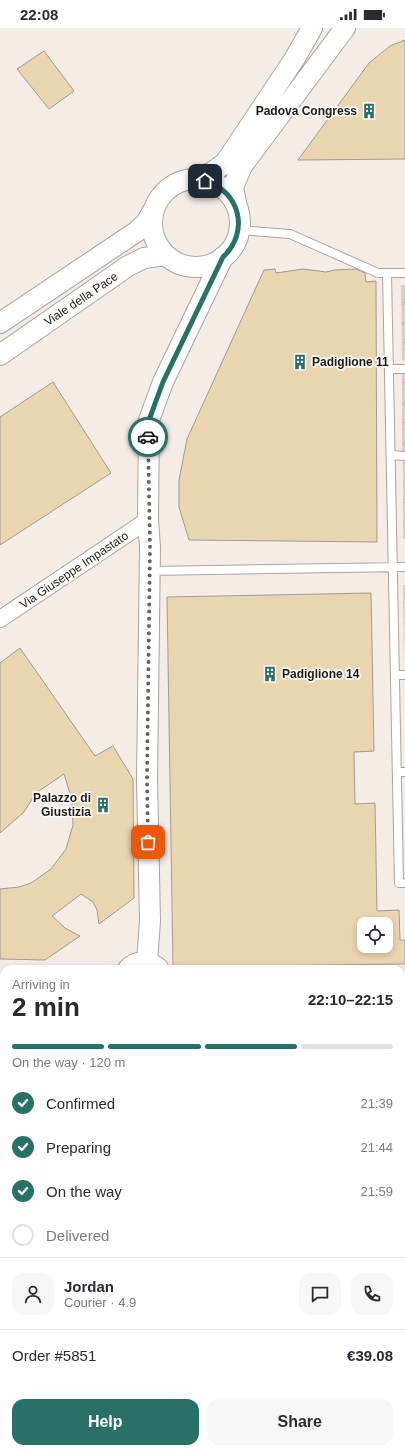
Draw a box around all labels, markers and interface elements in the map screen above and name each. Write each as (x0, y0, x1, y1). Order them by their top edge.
text: 22:08 (20, 6, 58, 23)
building icon: Padova Congress (360, 102, 378, 120)
place label: Padova Congress (256, 104, 357, 118)
pin (188, 164, 222, 198)
icon: home (194, 170, 216, 192)
street label: Viale della Pace (42, 269, 121, 329)
building icon: Padiglione 11 (291, 353, 309, 371)
place label: Padiglione 11 (312, 355, 389, 369)
courier (128, 417, 168, 457)
icon: car (137, 426, 159, 448)
street label: Via Giuseppe Impastato (17, 528, 131, 612)
building icon: Padiglione 14 (261, 665, 279, 683)
place label: Padiglione 14 (282, 667, 360, 681)
place label: Palazzo di Giustizia (33, 791, 91, 819)
building icon: Palazzo di Giustizia (94, 796, 112, 814)
pin (131, 825, 165, 859)
icon: bag (137, 831, 159, 853)
map controls (357, 917, 393, 953)
button: locate (357, 917, 393, 953)
text: Arriving in (12, 977, 70, 992)
text: 22:10–22:15 (308, 991, 393, 1008)
text: 2 min (12, 992, 80, 1022)
text: On the way · 120 m (12, 1055, 125, 1070)
icon: check (12, 1092, 34, 1114)
text: Confirmed (46, 1095, 115, 1112)
text: 21:39 (360, 1096, 393, 1111)
icon: check (12, 1136, 34, 1158)
text: Preparing (46, 1139, 111, 1156)
text: 21:44 (360, 1140, 393, 1155)
icon: check (12, 1180, 34, 1202)
text: On the way (46, 1183, 122, 1200)
text: 21:59 (360, 1184, 393, 1199)
text: Delivered (46, 1227, 109, 1244)
button: person (12, 1273, 54, 1315)
button: chat (299, 1273, 341, 1315)
button: phone (351, 1273, 393, 1315)
text: Jordan (64, 1278, 114, 1295)
text: Courier · 4.9 (64, 1295, 136, 1310)
text: Order #5851 (12, 1347, 96, 1364)
text: €39.08 (347, 1347, 393, 1364)
button: Help (12, 1399, 199, 1445)
button: Share (207, 1399, 393, 1445)

